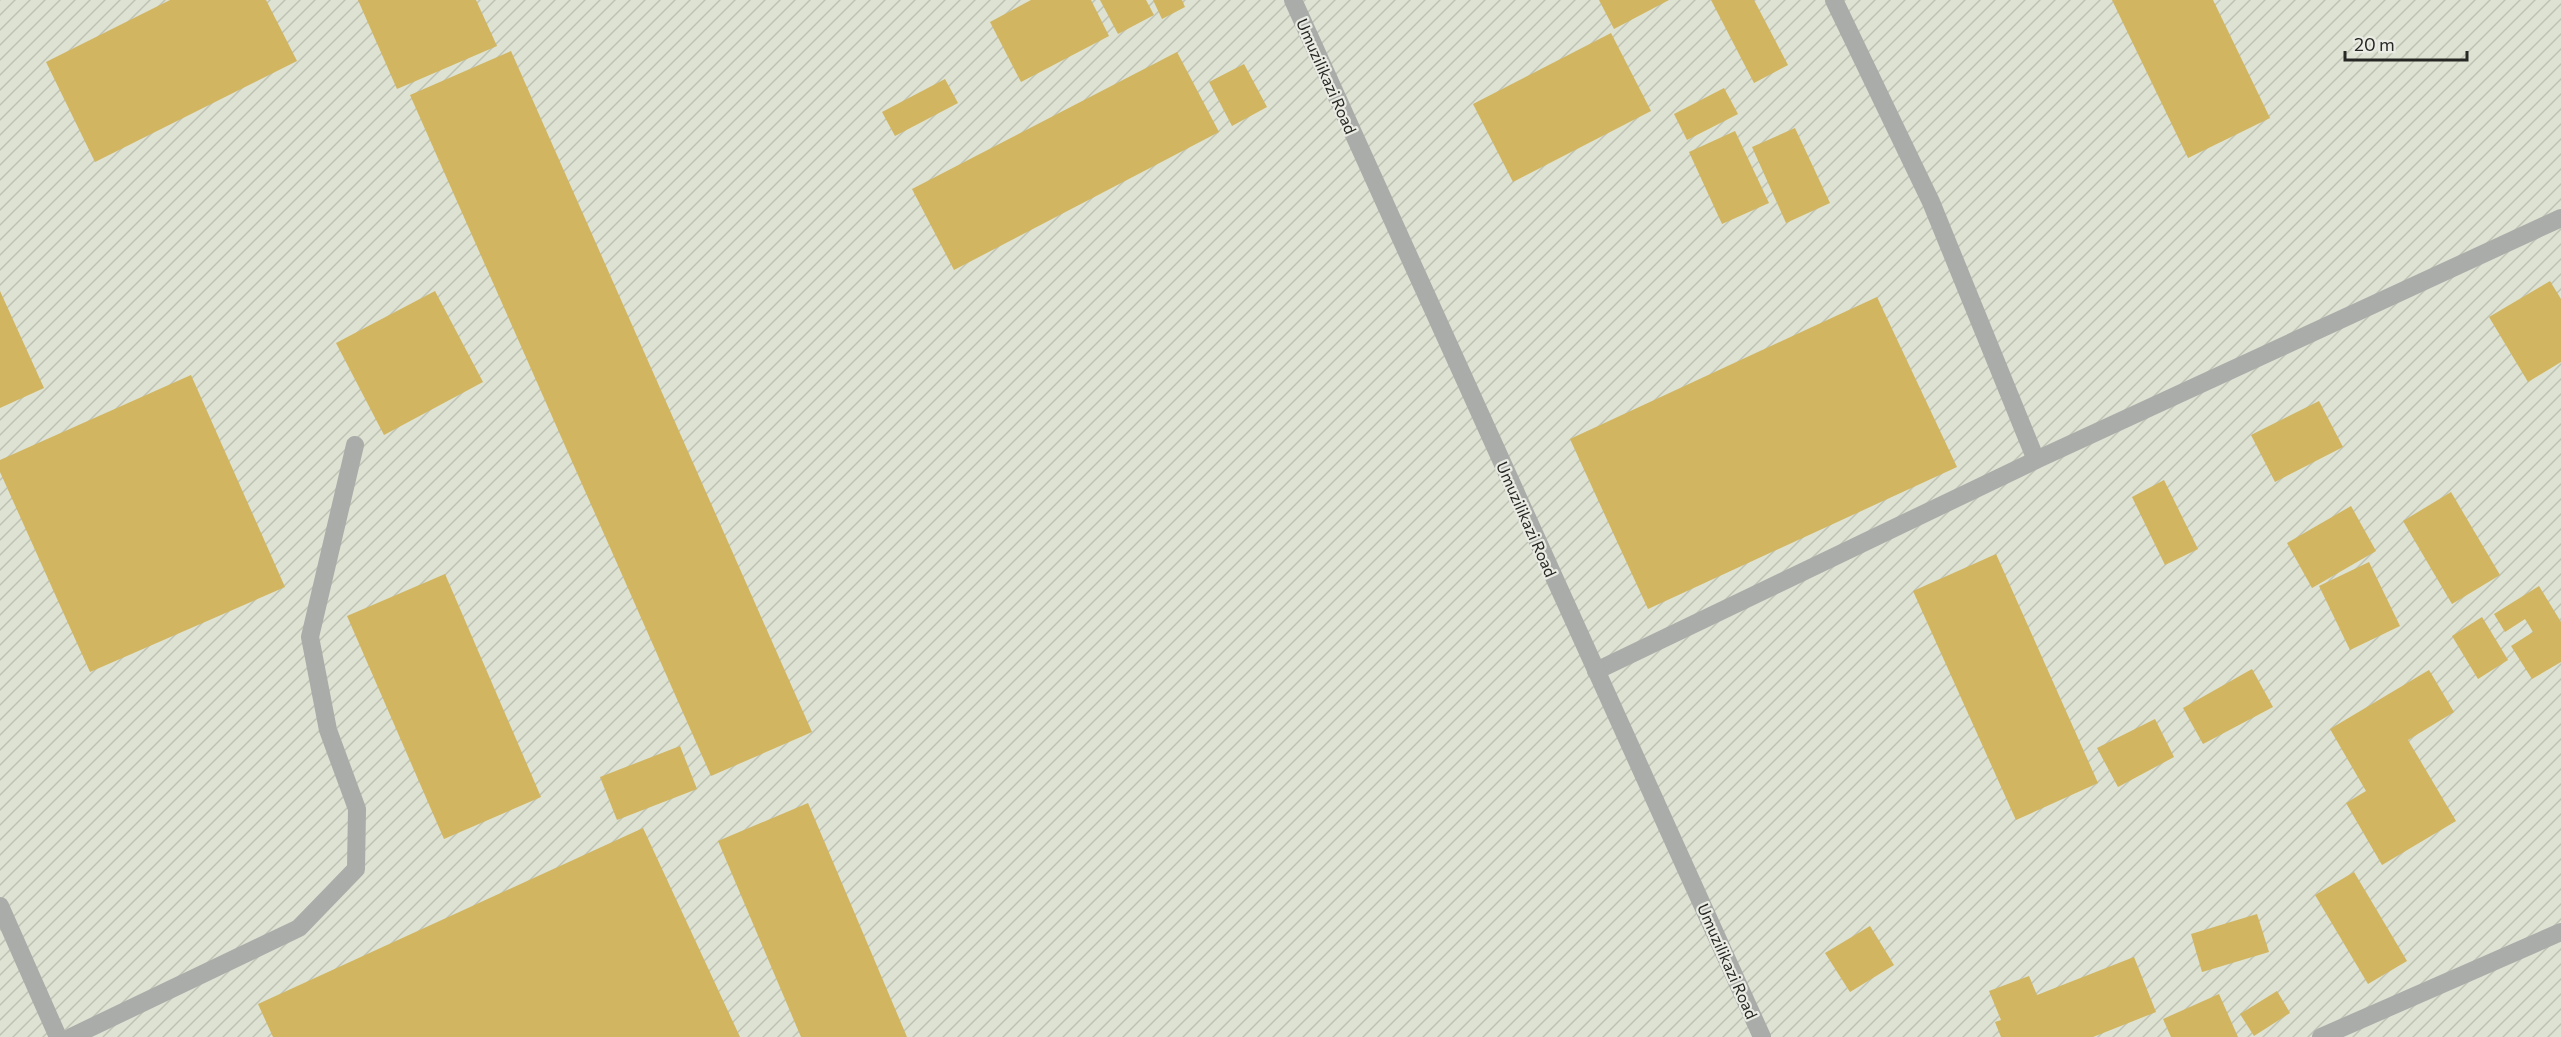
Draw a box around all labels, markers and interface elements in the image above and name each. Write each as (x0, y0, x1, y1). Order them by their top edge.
street label: Umuzilikazi Road (1293, 15, 1361, 137)
scale bar (2345, 24, 2466, 62)
text: 20 m (2354, 33, 2395, 55)
street label: Umuzilikazi Road (1493, 458, 1561, 580)
street label: Umuzilikazi Road (1694, 900, 1762, 1022)

